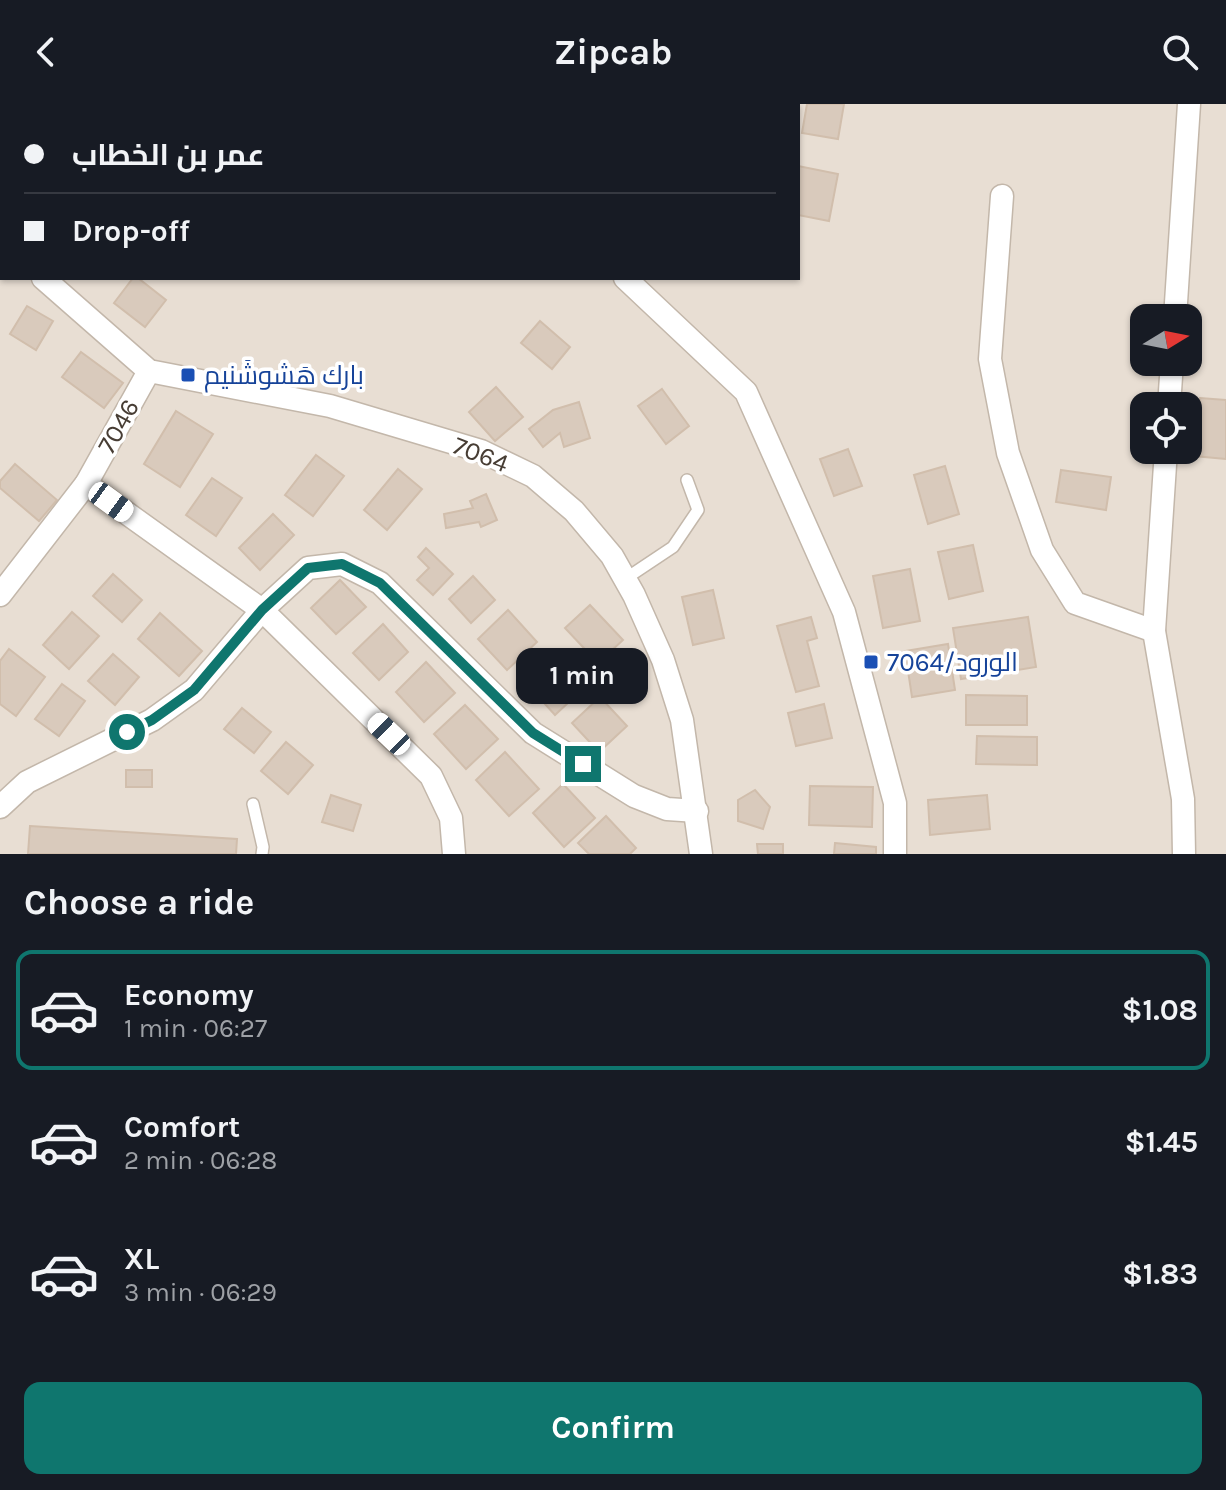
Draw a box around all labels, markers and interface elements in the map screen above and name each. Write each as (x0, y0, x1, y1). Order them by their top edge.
icon: back (24, 30, 68, 74)
icon: search (1158, 30, 1202, 74)
text: Zipcab (554, 31, 672, 73)
text: عمر بن الخطاب (72, 137, 265, 173)
text: Drop-off (72, 213, 190, 249)
north arrow (1130, 304, 1202, 376)
map controls (1130, 304, 1202, 464)
place label: بارك هَشوشَنيم (204, 360, 364, 393)
marker: بارك هَشوشَنيم (179, 366, 197, 384)
button: locate (1130, 392, 1202, 464)
street label: 7046 (91, 394, 146, 459)
street label: 7064 (449, 430, 513, 479)
car (85, 478, 137, 526)
place label: الورود/7064 (887, 647, 1018, 678)
callout: 1 min (517, 648, 649, 704)
marker: الورود/7064 (862, 653, 880, 671)
text: 1 min (549, 660, 615, 691)
car (363, 709, 415, 759)
route start (109, 714, 145, 750)
route end (565, 746, 601, 782)
text: Choose a ride (24, 881, 254, 923)
icon: car (28, 974, 100, 1046)
text: Economy (124, 977, 254, 1013)
text: $1.08 (1122, 992, 1198, 1028)
text: 1 min · 06:27 (124, 1013, 267, 1044)
icon: car (28, 1106, 100, 1178)
text: Comfort (124, 1109, 240, 1145)
text: $1.45 (1125, 1124, 1198, 1160)
text: 2 min · 06:28 (124, 1145, 277, 1176)
icon: car (28, 1238, 100, 1310)
text: XL (124, 1241, 159, 1277)
text: $1.83 (1122, 1256, 1198, 1292)
text: 3 min · 06:29 (124, 1277, 277, 1308)
button: Confirm (24, 1382, 1202, 1474)

